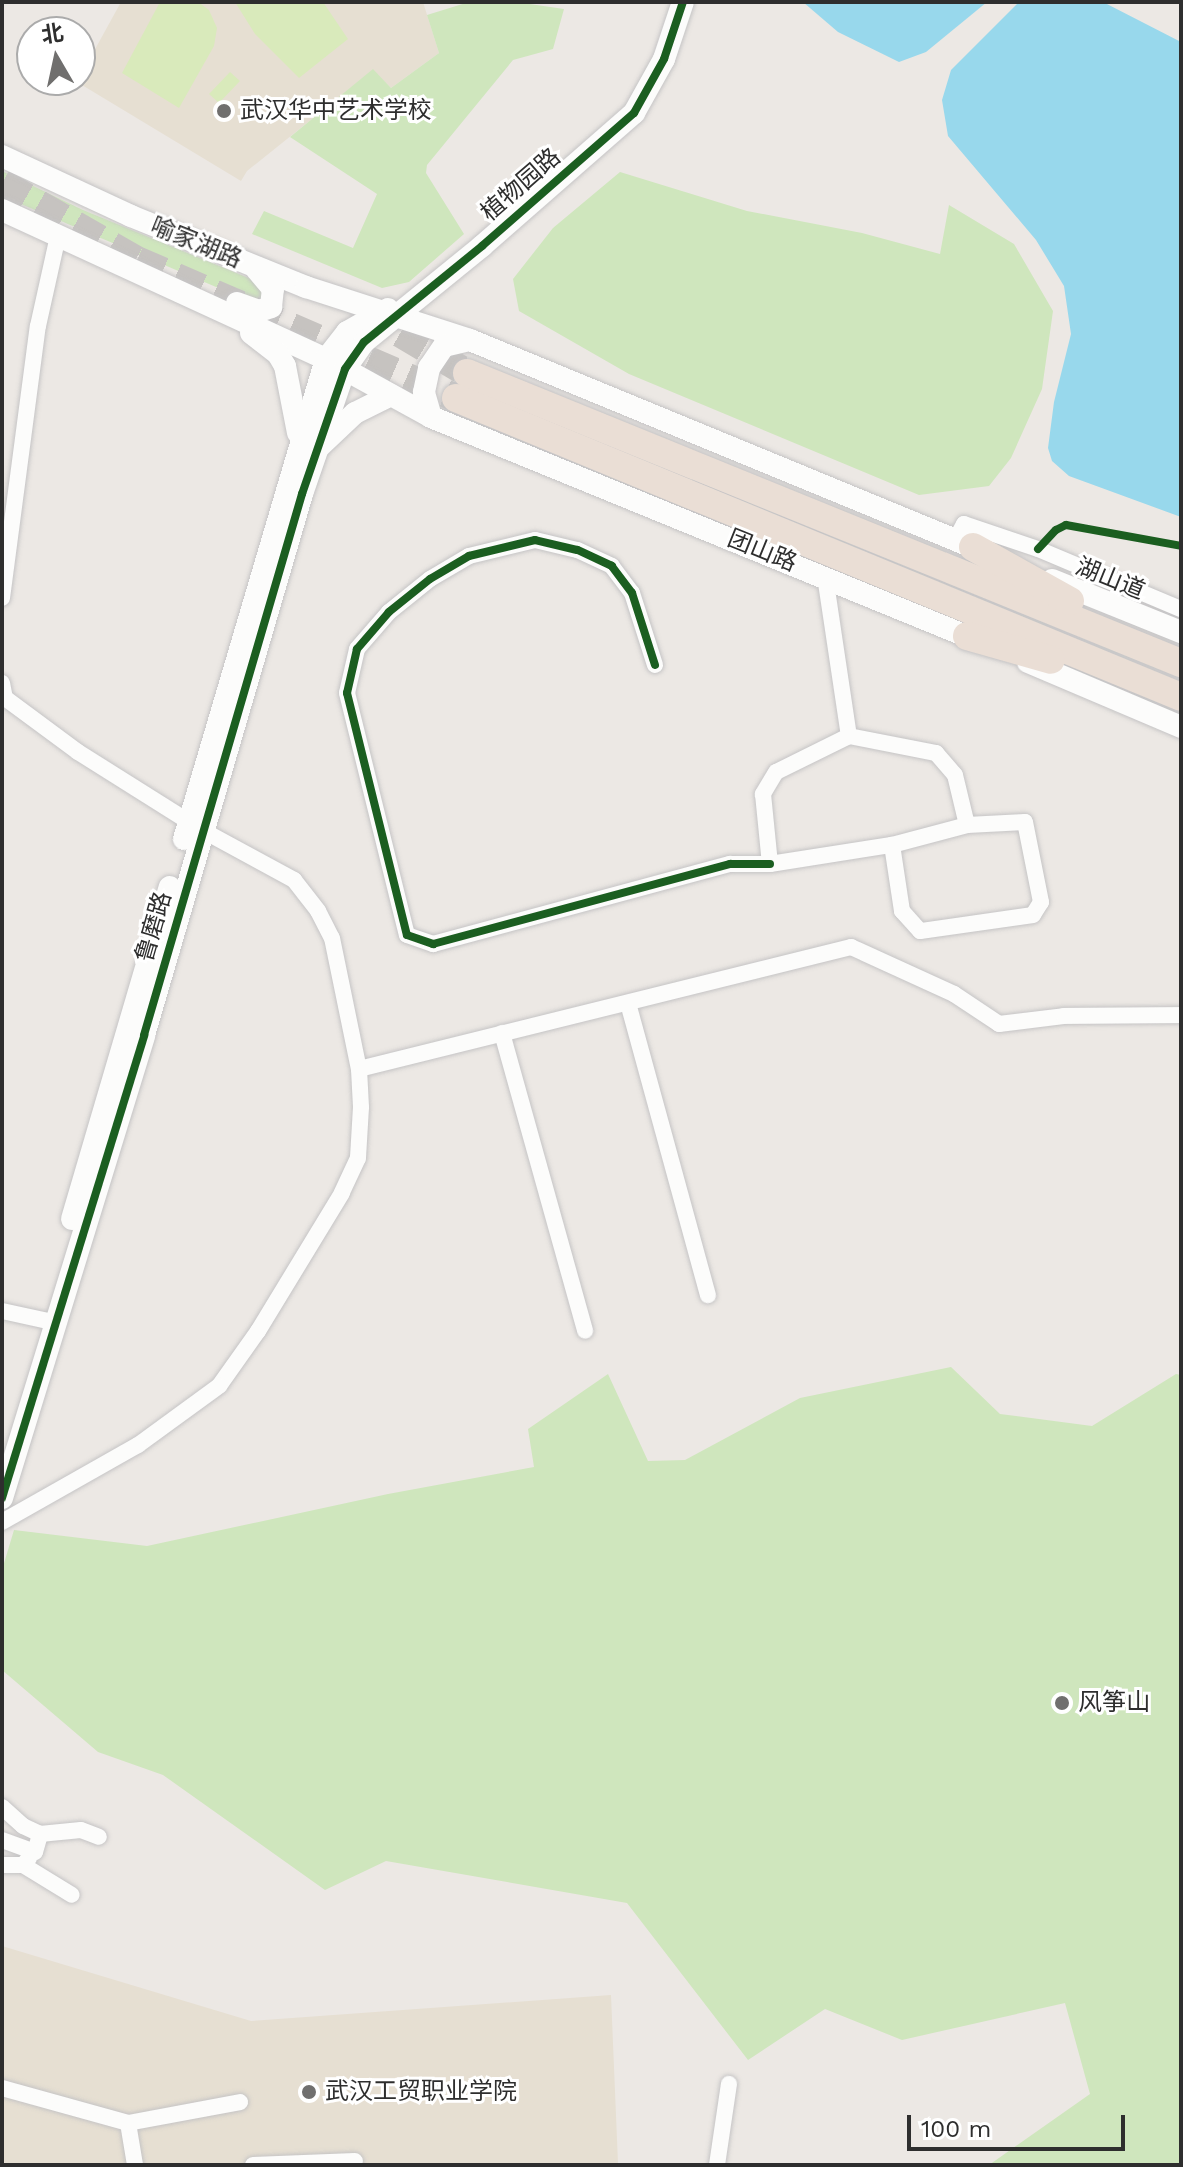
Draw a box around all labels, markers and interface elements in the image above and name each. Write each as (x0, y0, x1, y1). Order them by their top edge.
north arrow (16, 16, 96, 96)
text: 北 (40, 20, 65, 48)
place label: 武汉华中艺术学校 (240, 97, 432, 125)
marker: 武汉华中艺术学校 (215, 102, 233, 120)
street label: 植物园路 (475, 143, 567, 227)
street label: 喻家湖路 (146, 212, 246, 274)
street label: 团山路 (723, 524, 801, 578)
street label: 湖山道 (1071, 552, 1149, 606)
street label: 鲁磨路 (130, 888, 178, 966)
place label: 风筝山 (1078, 1689, 1150, 1717)
marker: 风筝山 (1053, 1694, 1071, 1712)
place label: 武汉工贸职业学院 (325, 2078, 517, 2106)
marker: 武汉工贸职业学院 (300, 2083, 318, 2101)
scale bar (911, 2099, 1129, 2149)
text: 100 m (921, 2115, 991, 2143)

